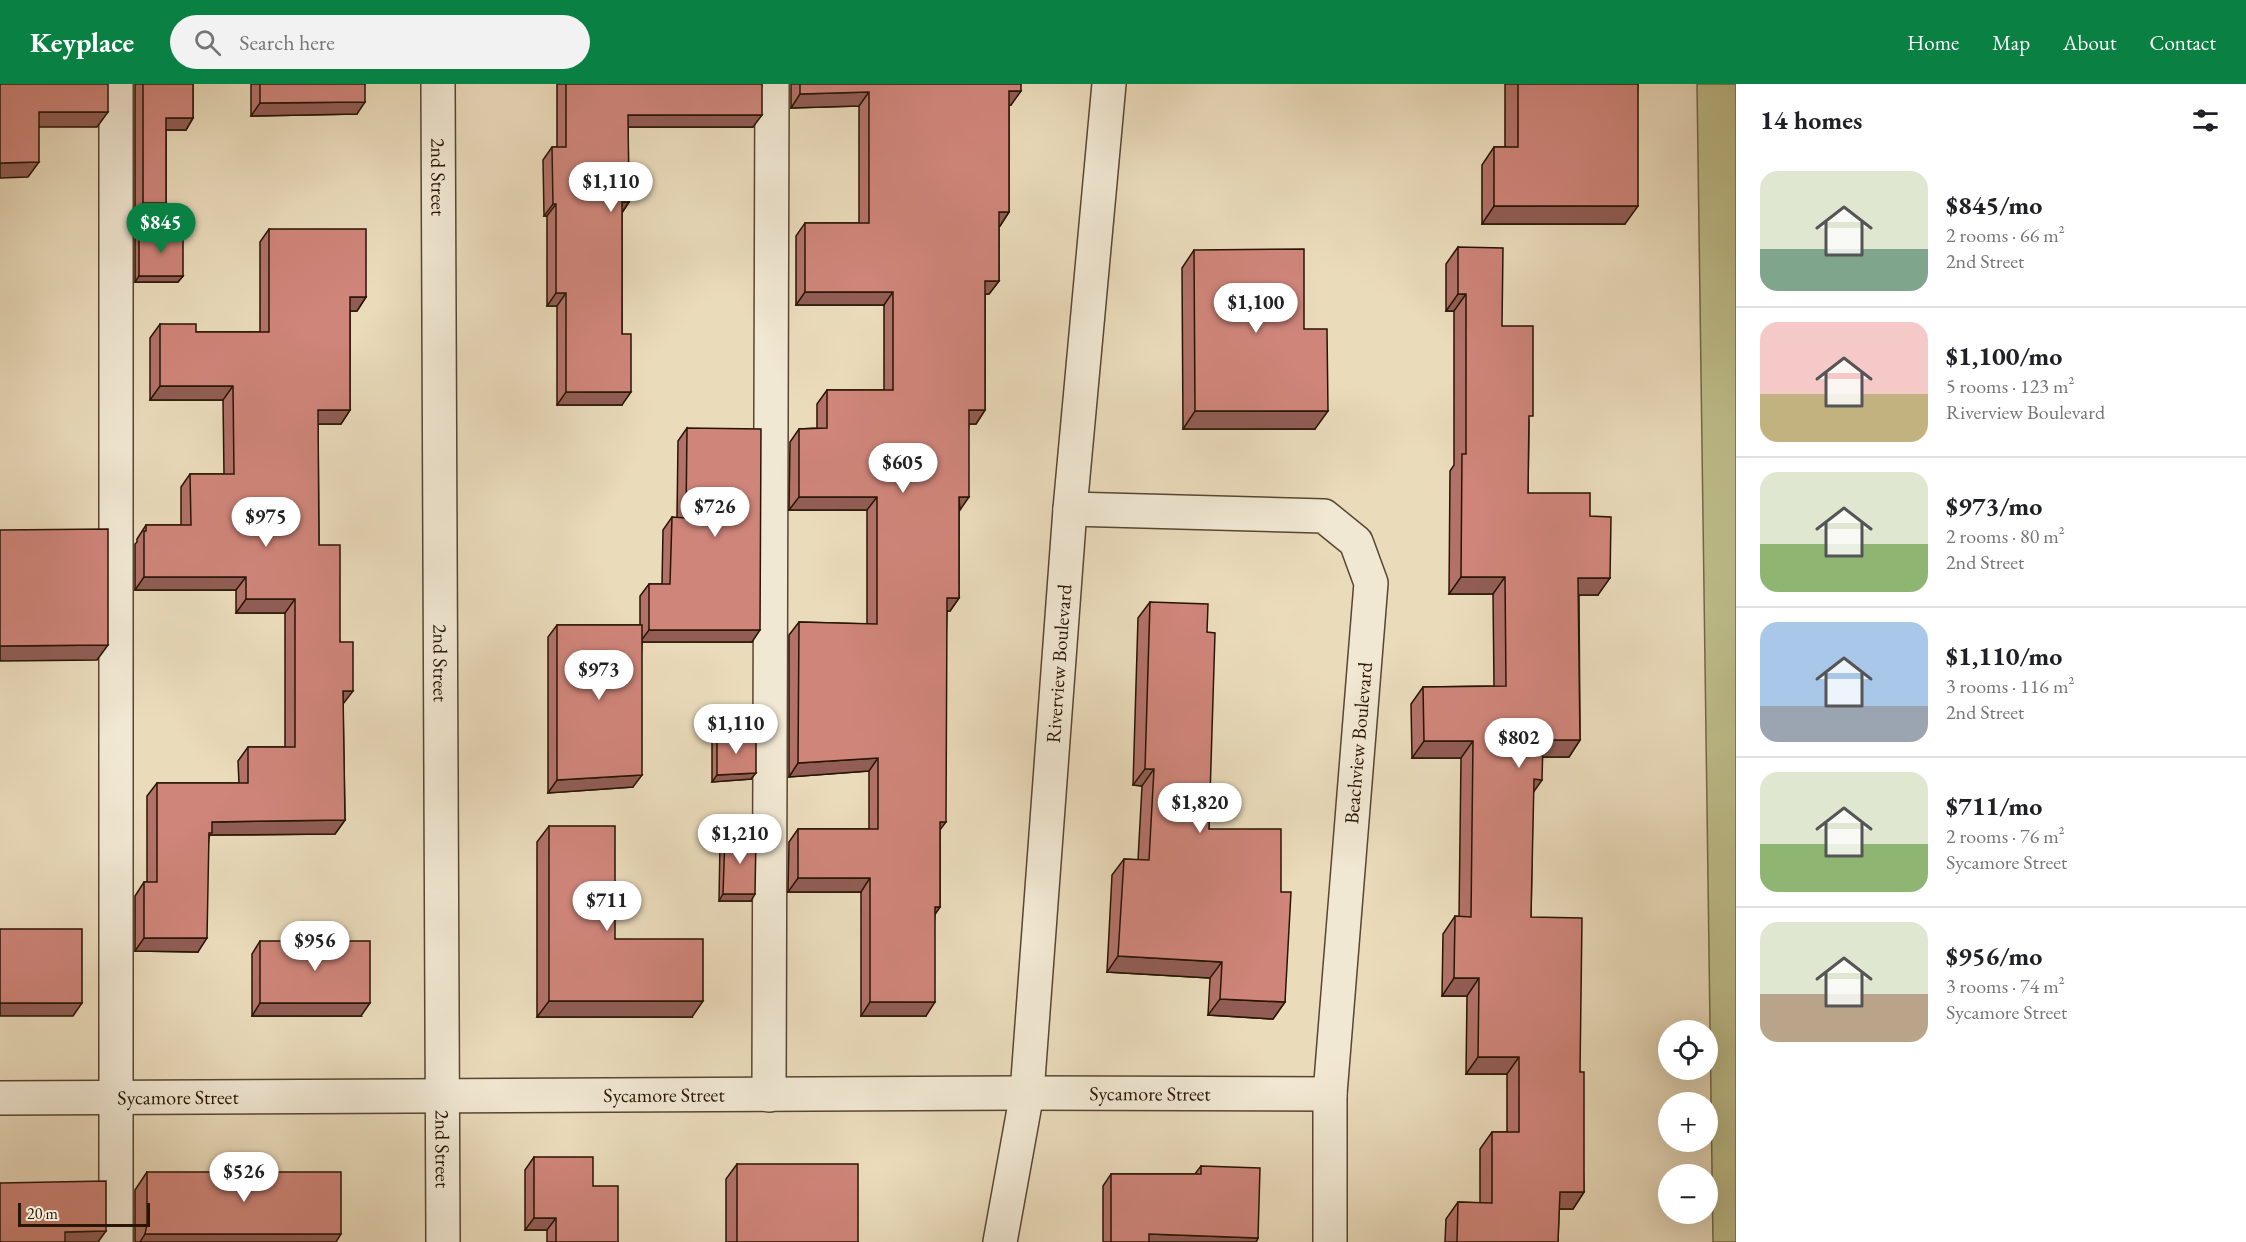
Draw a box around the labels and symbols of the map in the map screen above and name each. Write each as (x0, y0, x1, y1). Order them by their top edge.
street label: 2nd Street (425, 138, 452, 217)
pin: $1,110 (562, 162, 660, 213)
pin: $845 (125, 203, 197, 254)
pin: $1,100 (1207, 283, 1305, 334)
pin: $605 (867, 443, 939, 494)
pin: $726 (679, 487, 751, 538)
pin: $975 (230, 497, 302, 548)
street label: Riverview Boulevard (1040, 582, 1077, 744)
street label: 2nd Street (427, 624, 454, 703)
pin: $973 (563, 650, 635, 701)
street label: Beachview Boulevard (1338, 660, 1378, 825)
pin: $1,110 (687, 704, 785, 755)
pin: $802 (1483, 718, 1555, 769)
pin: $1,820 (1151, 783, 1249, 834)
pin: $1,210 (691, 814, 789, 865)
pin: $711 (571, 881, 643, 932)
pin: $956 (279, 921, 351, 972)
street label: Sycamore Street (1089, 1080, 1211, 1107)
street label: Sycamore Street (603, 1081, 725, 1108)
street label: Sycamore Street (117, 1084, 239, 1110)
street label: 2nd Street (429, 1110, 456, 1189)
pin: $526 (208, 1152, 280, 1203)
scale bar (18, 1200, 150, 1228)

